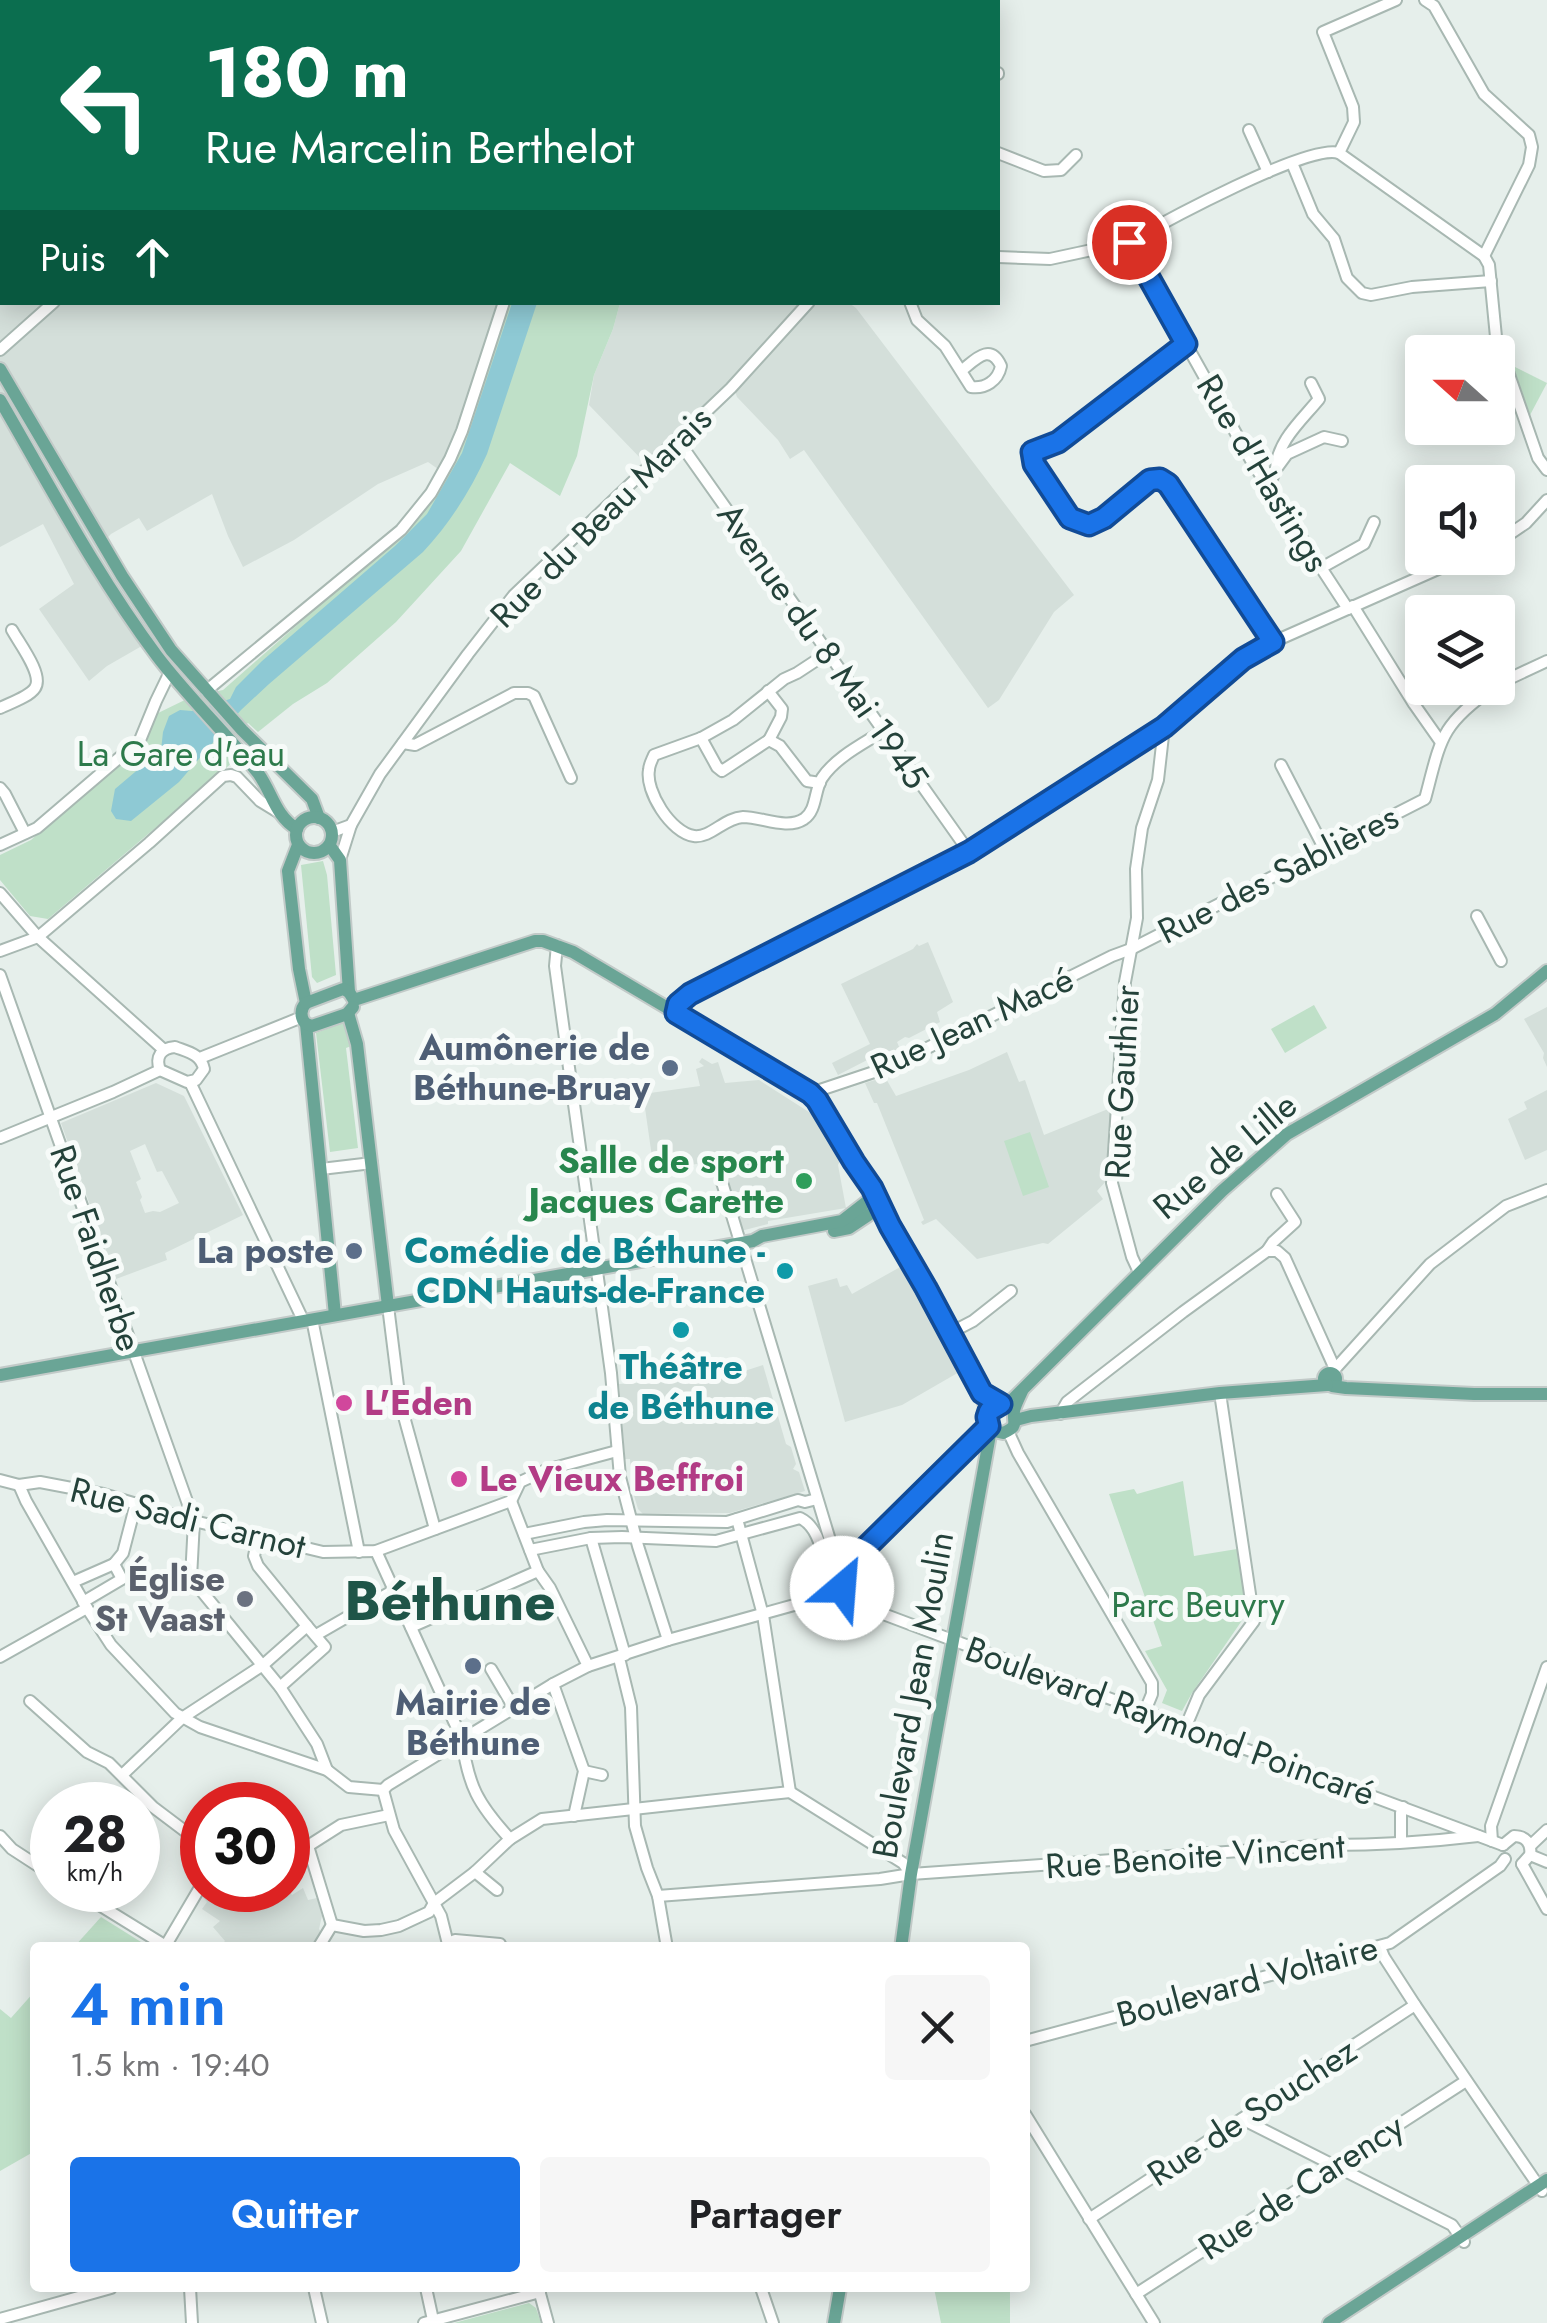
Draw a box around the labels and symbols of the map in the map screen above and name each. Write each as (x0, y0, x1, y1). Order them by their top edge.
pin (1087, 200, 1172, 285)
north arrow (1405, 335, 1515, 445)
street label: Rue d'Hastings (1184, 365, 1342, 581)
street label: Rue du Beau Marais (479, 395, 723, 639)
street label: Avenue du 8 Mai 1945 (705, 493, 941, 799)
park label: La Gare d'eau (77, 729, 285, 779)
street label: Rue des Sablières (1149, 792, 1407, 956)
street label: Rue Jean Macé (862, 954, 1082, 1092)
street label: Rue Gauthier (1092, 983, 1152, 1181)
place label: Aumônerie de Béthune-Bruay (413, 1023, 651, 1113)
marker: Aumônerie de Béthune-Bruay (659, 1057, 681, 1079)
street label: Rue de Lille (1142, 1081, 1308, 1231)
place label: Salle de sport Jacques Carette (522, 1136, 784, 1226)
street label: Rue Faidherbe (37, 1138, 155, 1358)
marker: Salle de sport Jacques Carette (793, 1170, 815, 1192)
place label: La poste (197, 1226, 334, 1276)
place label: Comédie de Béthune - CDN Hauts-de-France (404, 1226, 765, 1316)
marker: La poste (343, 1240, 365, 1262)
marker: Comédie de Béthune - CDN Hauts-de-France (774, 1260, 796, 1282)
marker: Théâtre de Béthune (670, 1319, 692, 1341)
place label: Théâtre de Béthune (588, 1342, 774, 1432)
place label: L'Eden (364, 1378, 473, 1428)
marker: L'Eden (333, 1392, 355, 1414)
place label: Le Vieux Beffroi (479, 1454, 744, 1504)
street label: Rue Sadi Carnot (65, 1465, 311, 1572)
marker: Le Vieux Beffroi (448, 1468, 470, 1490)
street label: Boulevard Jean Moulin (860, 1528, 966, 1862)
position arrow (790, 1536, 894, 1640)
place label: Église St Vaast (94, 1554, 225, 1644)
district label: Béthune (344, 1561, 556, 1641)
park label: Parc Beuvry (1111, 1580, 1285, 1630)
marker: Église St Vaast (234, 1588, 256, 1610)
street label: Boulevard Raymond Poincaré (959, 1624, 1381, 1818)
marker: Mairie de Béthune (462, 1655, 484, 1677)
place label: Mairie de Béthune (395, 1678, 551, 1768)
speed limit sign: 30 (180, 1782, 310, 1912)
street label: Rue Benoite Vincent (1044, 1821, 1347, 1891)
street label: Boulevard Voltaire (1111, 1922, 1383, 2040)
street label: Rue de Souchez (1138, 2026, 1366, 2198)
street label: Rue de Carency (1189, 2101, 1414, 2272)

